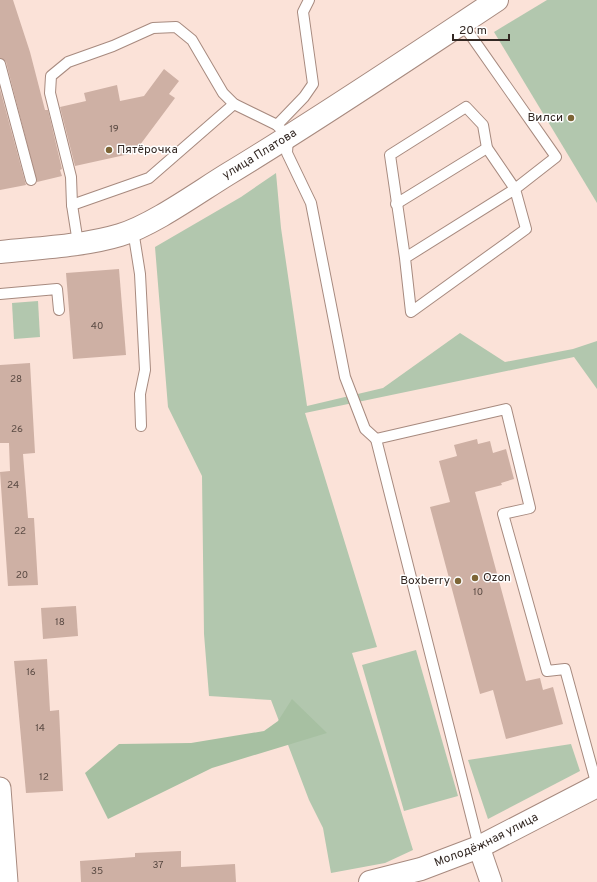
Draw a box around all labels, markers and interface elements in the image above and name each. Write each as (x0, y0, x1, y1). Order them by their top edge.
scale bar (453, 16, 509, 42)
text: 20 m (459, 23, 487, 39)
place label: Вилси (527, 110, 563, 126)
marker: Вилси (566, 113, 576, 123)
house number: 19 (109, 123, 119, 136)
street label: улица Платова (219, 125, 300, 183)
place label: Пятёрочка (117, 142, 178, 158)
marker: Пятёрочка (104, 145, 114, 155)
house number: 40 (91, 320, 103, 333)
house number: 28 (10, 373, 22, 386)
house number: 26 (11, 423, 23, 436)
house number: 24 (7, 479, 19, 492)
house number: 22 (14, 525, 26, 538)
house number: 20 (16, 569, 28, 582)
place label: Ozon (483, 570, 511, 586)
place label: Boxberry (400, 573, 450, 589)
marker: Ozon (470, 573, 480, 583)
marker: Boxberry (453, 576, 463, 586)
house number: 10 (473, 586, 483, 599)
house number: 18 (55, 616, 65, 629)
house number: 16 (26, 666, 36, 679)
house number: 14 (35, 722, 45, 735)
house number: 12 (39, 771, 49, 784)
street label: Молодёжная улица (432, 810, 541, 871)
house number: 37 (152, 859, 164, 872)
house number: 35 (91, 865, 103, 878)

